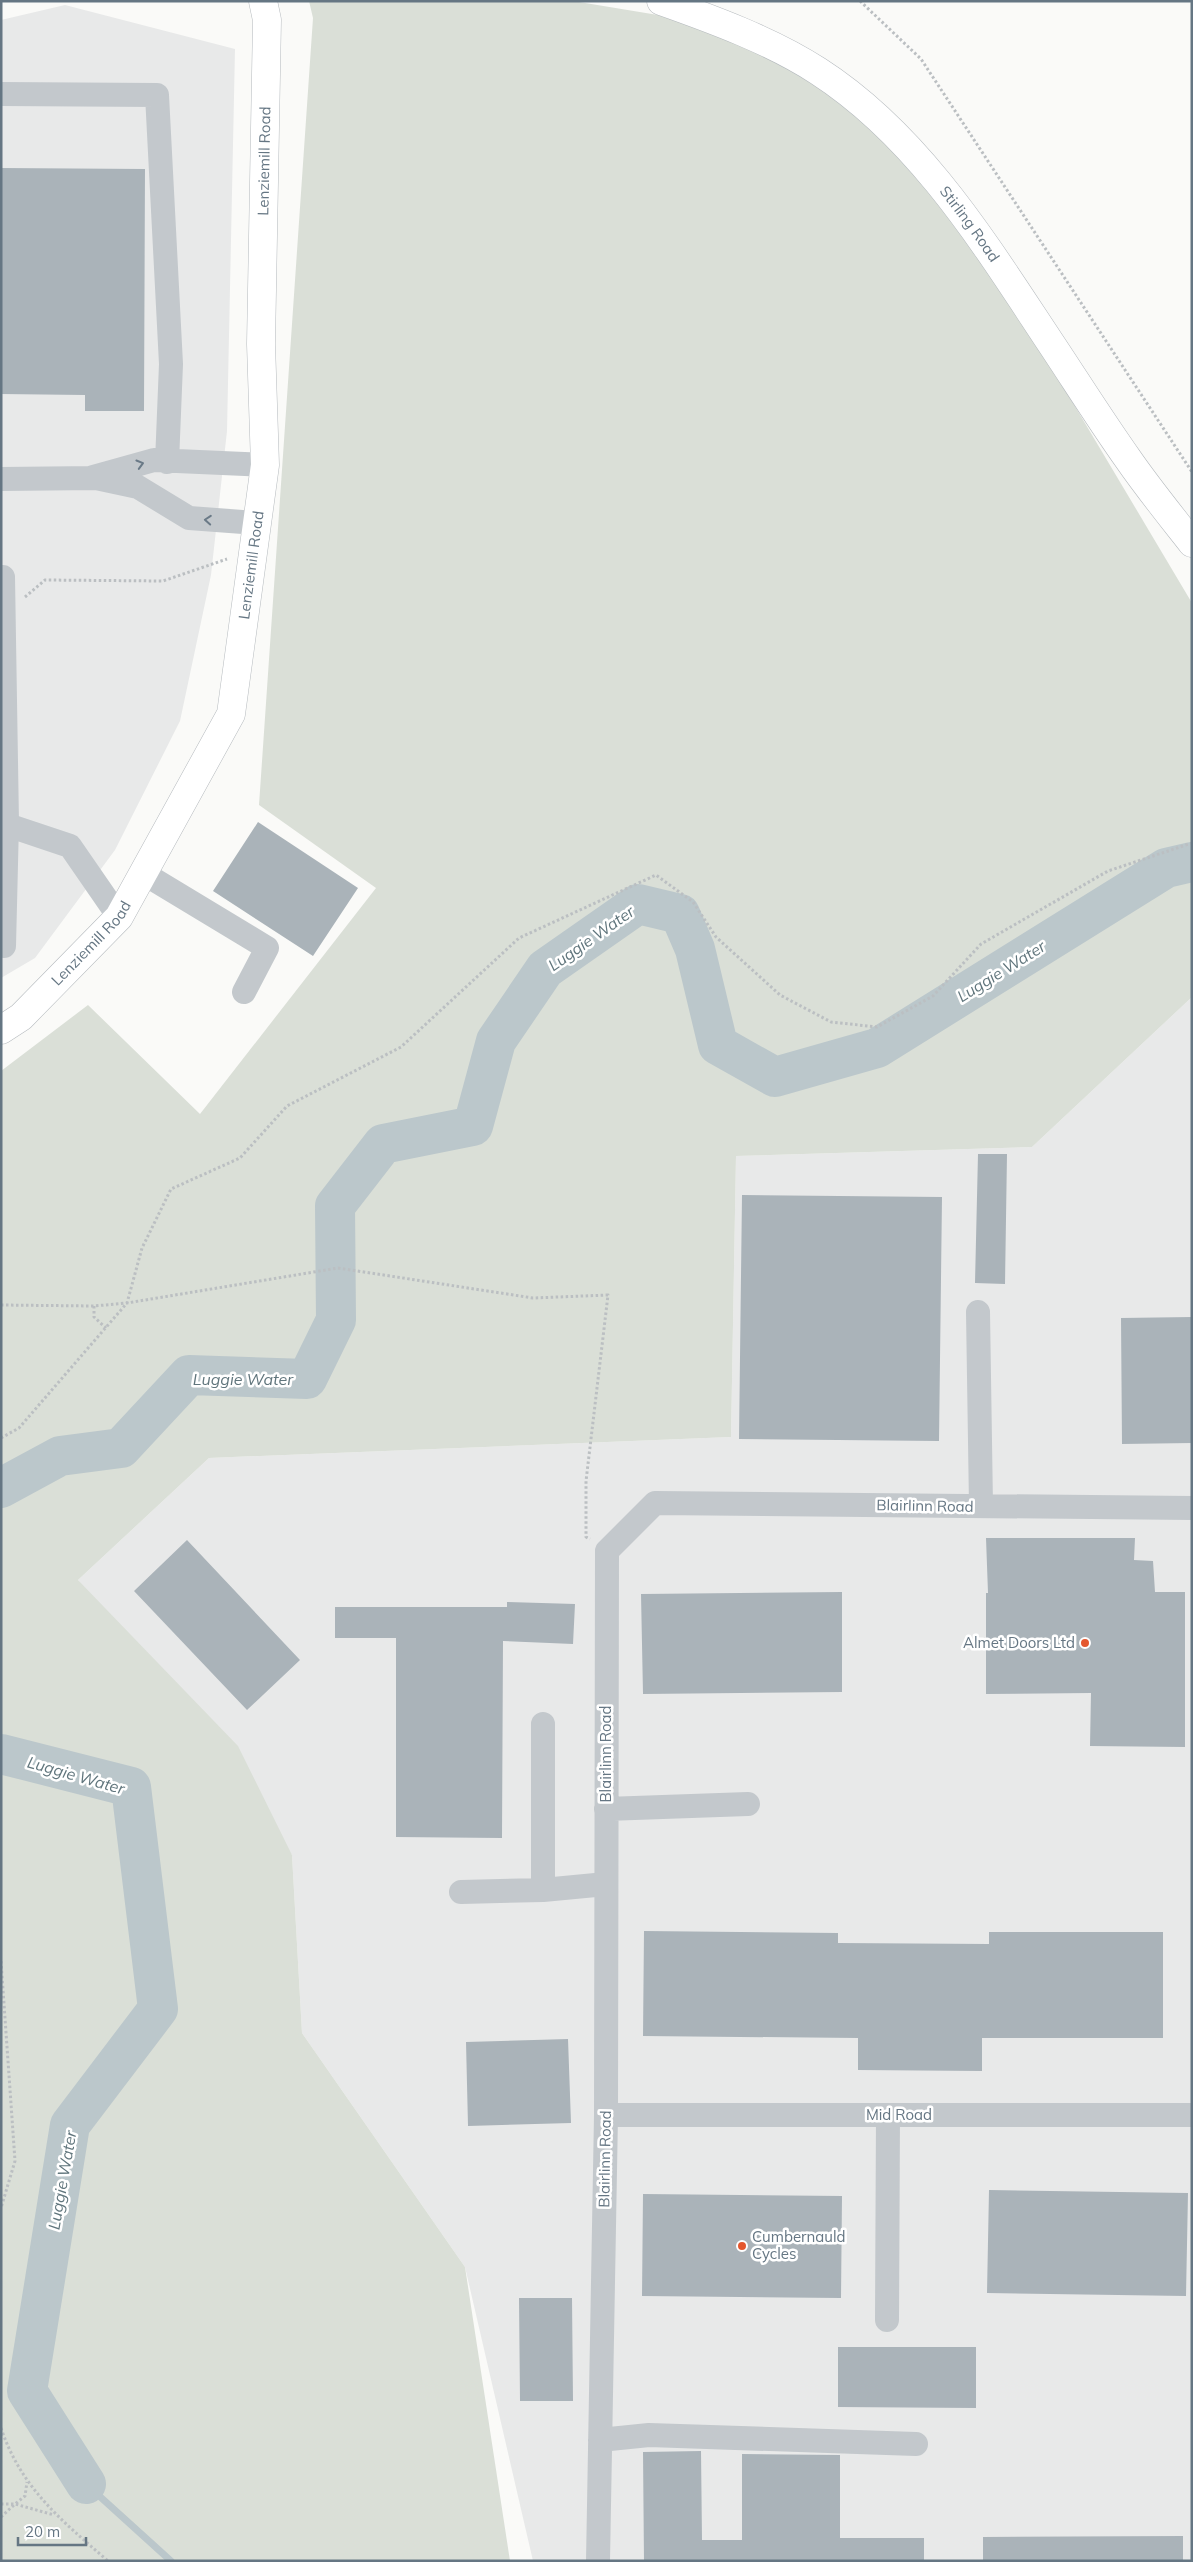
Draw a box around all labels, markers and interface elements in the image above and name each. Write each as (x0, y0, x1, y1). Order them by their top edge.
street label: Lenziemill Road (253, 106, 274, 216)
street label: Stirling Road (936, 182, 1004, 265)
one-way arrow (136, 459, 145, 470)
street label: Lenziemill Road (234, 510, 268, 620)
one-way arrow (204, 514, 212, 525)
street label: Lenziemill Road (47, 897, 135, 989)
water label: Luggie Water (544, 900, 639, 975)
water label: Luggie Water (953, 935, 1050, 1006)
water label: Luggie Water (193, 1369, 294, 1389)
street label: Blairlinn Road (876, 1495, 974, 1516)
place label: Almet Doors Ltd (963, 1633, 1075, 1652)
marker: Almet Doors Ltd (1079, 1637, 1091, 1649)
street label: Blairlinn Road (596, 1705, 615, 1803)
water label: Luggie Water (25, 1752, 128, 1799)
street label: Mid Road (866, 2105, 932, 2124)
street label: Blairlinn Road (594, 2110, 615, 2208)
water label: Luggie Water (43, 2128, 81, 2231)
place label: Cumbernauld Cycles (752, 2227, 846, 2263)
marker: Cumbernauld Cycles (736, 2240, 748, 2252)
scale bar (18, 2514, 85, 2546)
text: 20 m (25, 2522, 60, 2541)

